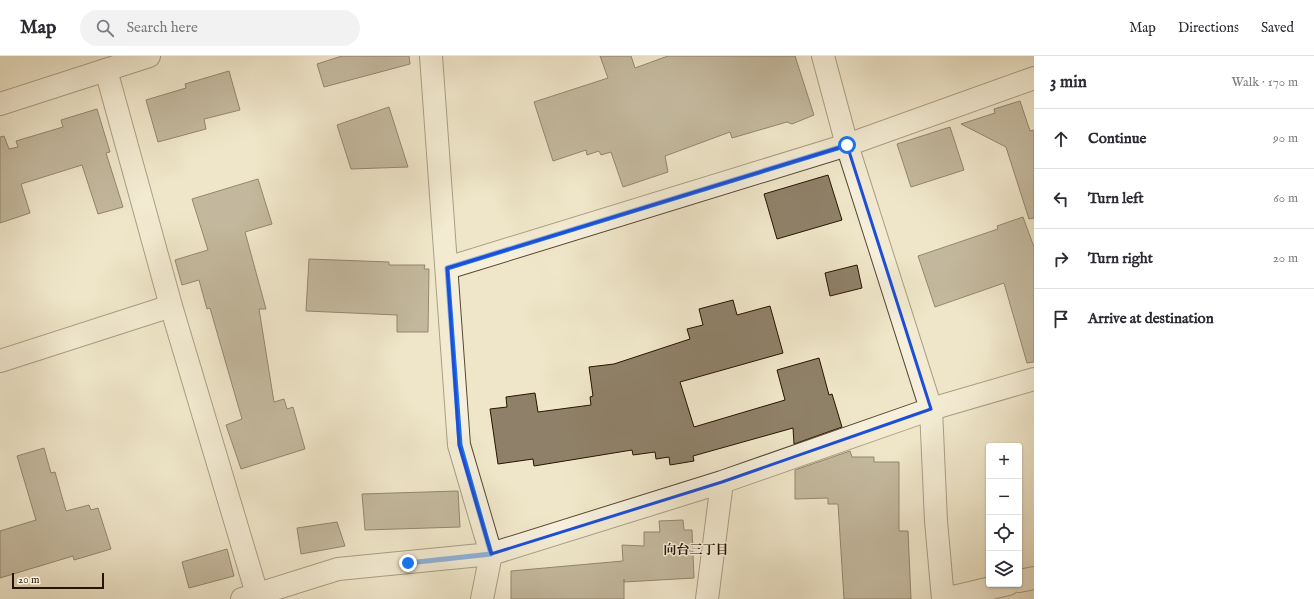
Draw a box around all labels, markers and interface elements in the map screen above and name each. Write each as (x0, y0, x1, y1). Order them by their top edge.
search box (80, 10, 360, 46)
text: Map (20, 16, 56, 40)
icon: search (94, 17, 116, 39)
text: Search here (126, 18, 198, 37)
text: Map (1129, 19, 1156, 37)
text: Directions (1178, 19, 1239, 37)
text: Saved (1261, 19, 1294, 37)
text: 3 min (1050, 72, 1087, 93)
text: Walk · 170 m (1232, 74, 1298, 91)
icon: ahead (1050, 128, 1072, 150)
text: Continue (1088, 129, 1146, 148)
text: 90 m (1273, 130, 1298, 147)
route start (838, 136, 856, 154)
icon: left (1050, 188, 1072, 210)
text: Turn left (1088, 189, 1144, 208)
text: 60 m (1273, 190, 1298, 207)
icon: right (1050, 248, 1072, 270)
text: Turn right (1088, 249, 1153, 268)
text: 20 m (1273, 250, 1298, 267)
icon: arrive (1050, 308, 1072, 330)
text: Arrive at destination (1088, 309, 1214, 328)
map controls (986, 443, 1022, 587)
button: + (986, 443, 1022, 479)
button: − (986, 479, 1022, 515)
button: locate (986, 515, 1022, 551)
district label: 向台三丁目 (663, 542, 729, 559)
button: layers (986, 551, 1022, 587)
route end (399, 554, 417, 572)
scale bar (12, 571, 104, 590)
text: 20 m (18, 573, 39, 587)

